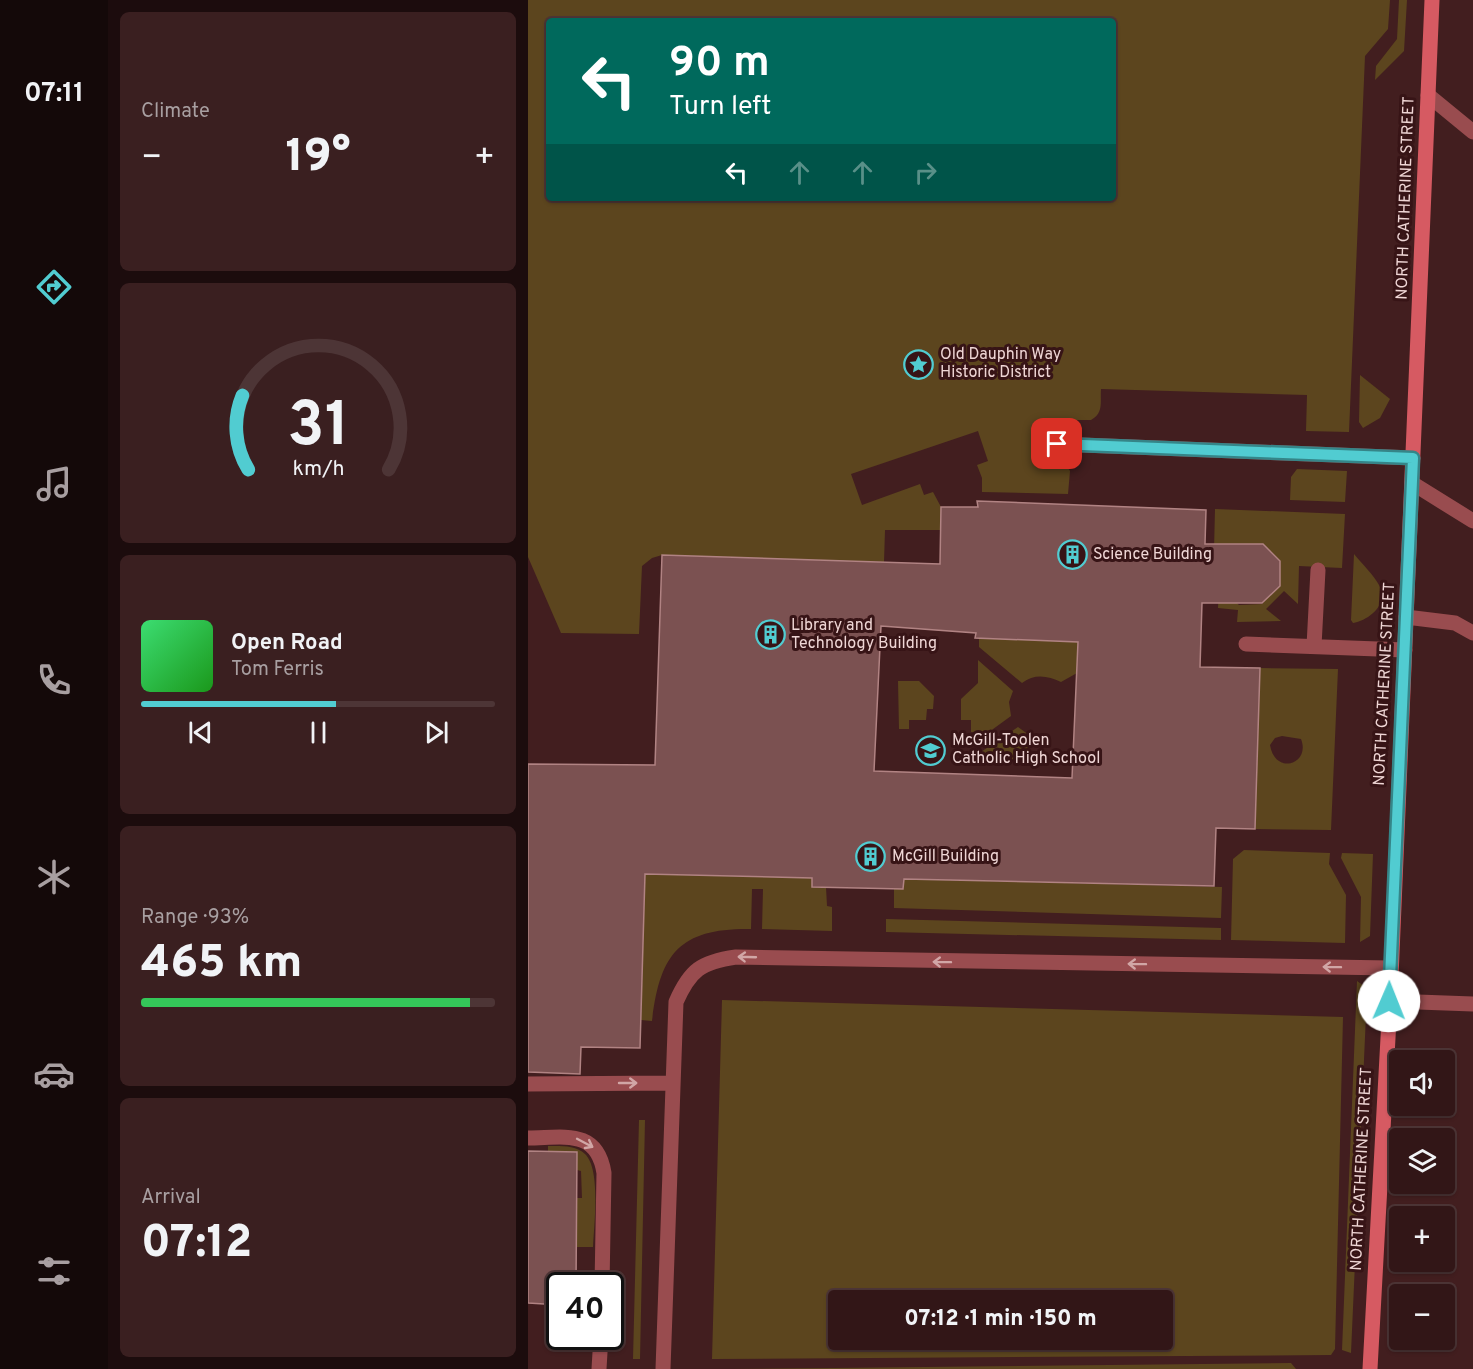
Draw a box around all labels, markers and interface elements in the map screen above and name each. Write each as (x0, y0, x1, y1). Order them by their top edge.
text: 90 m (669, 38, 770, 91)
icon: left (570, 42, 648, 120)
text: 07:11 (24, 77, 84, 111)
text: Turn left (669, 90, 771, 124)
street label: NORTH CATHERINE STREET (1392, 96, 1420, 300)
text: Climate (141, 99, 210, 125)
text: 19° (285, 130, 351, 187)
text: − (141, 138, 162, 180)
text: + (474, 138, 495, 180)
icon: left (720, 156, 753, 189)
icon: ahead (783, 156, 816, 189)
icon: ahead (846, 156, 879, 189)
icon: right (909, 156, 942, 189)
icon: directions (33, 266, 75, 308)
place label: Old Dauphin Way Historic District (940, 345, 1061, 383)
place icon: Old Dauphin Way Historic District (903, 348, 935, 380)
text: 31 (287, 389, 349, 468)
pin (1031, 418, 1082, 469)
icon: arrive (1040, 427, 1073, 460)
text: km/h (292, 457, 344, 484)
icon: music (33, 463, 75, 505)
building icon: Science Building (1056, 539, 1088, 571)
place label: Science Building (1093, 545, 1212, 565)
street label: NORTH CATHERINE STREET (1370, 582, 1400, 786)
place label: Library and Technology Building (791, 616, 937, 654)
building icon: Library and Technology Building (754, 619, 786, 651)
text: Open Road (231, 630, 343, 657)
text: Tom Ferris (231, 657, 324, 683)
icon: phone (33, 659, 75, 701)
icon: previous (184, 716, 217, 749)
icon: pause (302, 716, 335, 749)
icon: next (420, 716, 453, 749)
place label: McGill-Toolen Catholic High School (952, 731, 1100, 769)
school or university icon: McGill-Toolen Catholic High School (915, 734, 947, 766)
building icon: McGill Building (855, 841, 887, 873)
place label: McGill Building (892, 847, 999, 867)
icon: climate (33, 856, 75, 898)
text: Range · 93% (141, 905, 249, 931)
text: 465 km (141, 936, 302, 993)
one-way arrow (737, 951, 757, 963)
one-way arrow (932, 956, 952, 967)
one-way arrow (1127, 958, 1147, 970)
one-way arrow (1322, 961, 1342, 972)
position arrow (1357, 969, 1421, 1033)
map controls (1389, 1050, 1455, 1350)
button: sound (1389, 1050, 1455, 1116)
icon: car (33, 1053, 75, 1095)
street label: NORTH CATHERINE STREET (1347, 1067, 1377, 1271)
one-way arrow (618, 1077, 638, 1089)
button: layers (1389, 1128, 1455, 1194)
one-way arrow (576, 1137, 594, 1149)
text: Arrival (141, 1185, 201, 1211)
button: + (1389, 1206, 1455, 1272)
text: 07:12 (141, 1216, 252, 1273)
icon: filters (33, 1250, 75, 1292)
speed limit sign: 40 (546, 1272, 624, 1350)
button: − (1389, 1284, 1455, 1350)
text: 07:12 · 1 min · 150 m (904, 1306, 1097, 1333)

